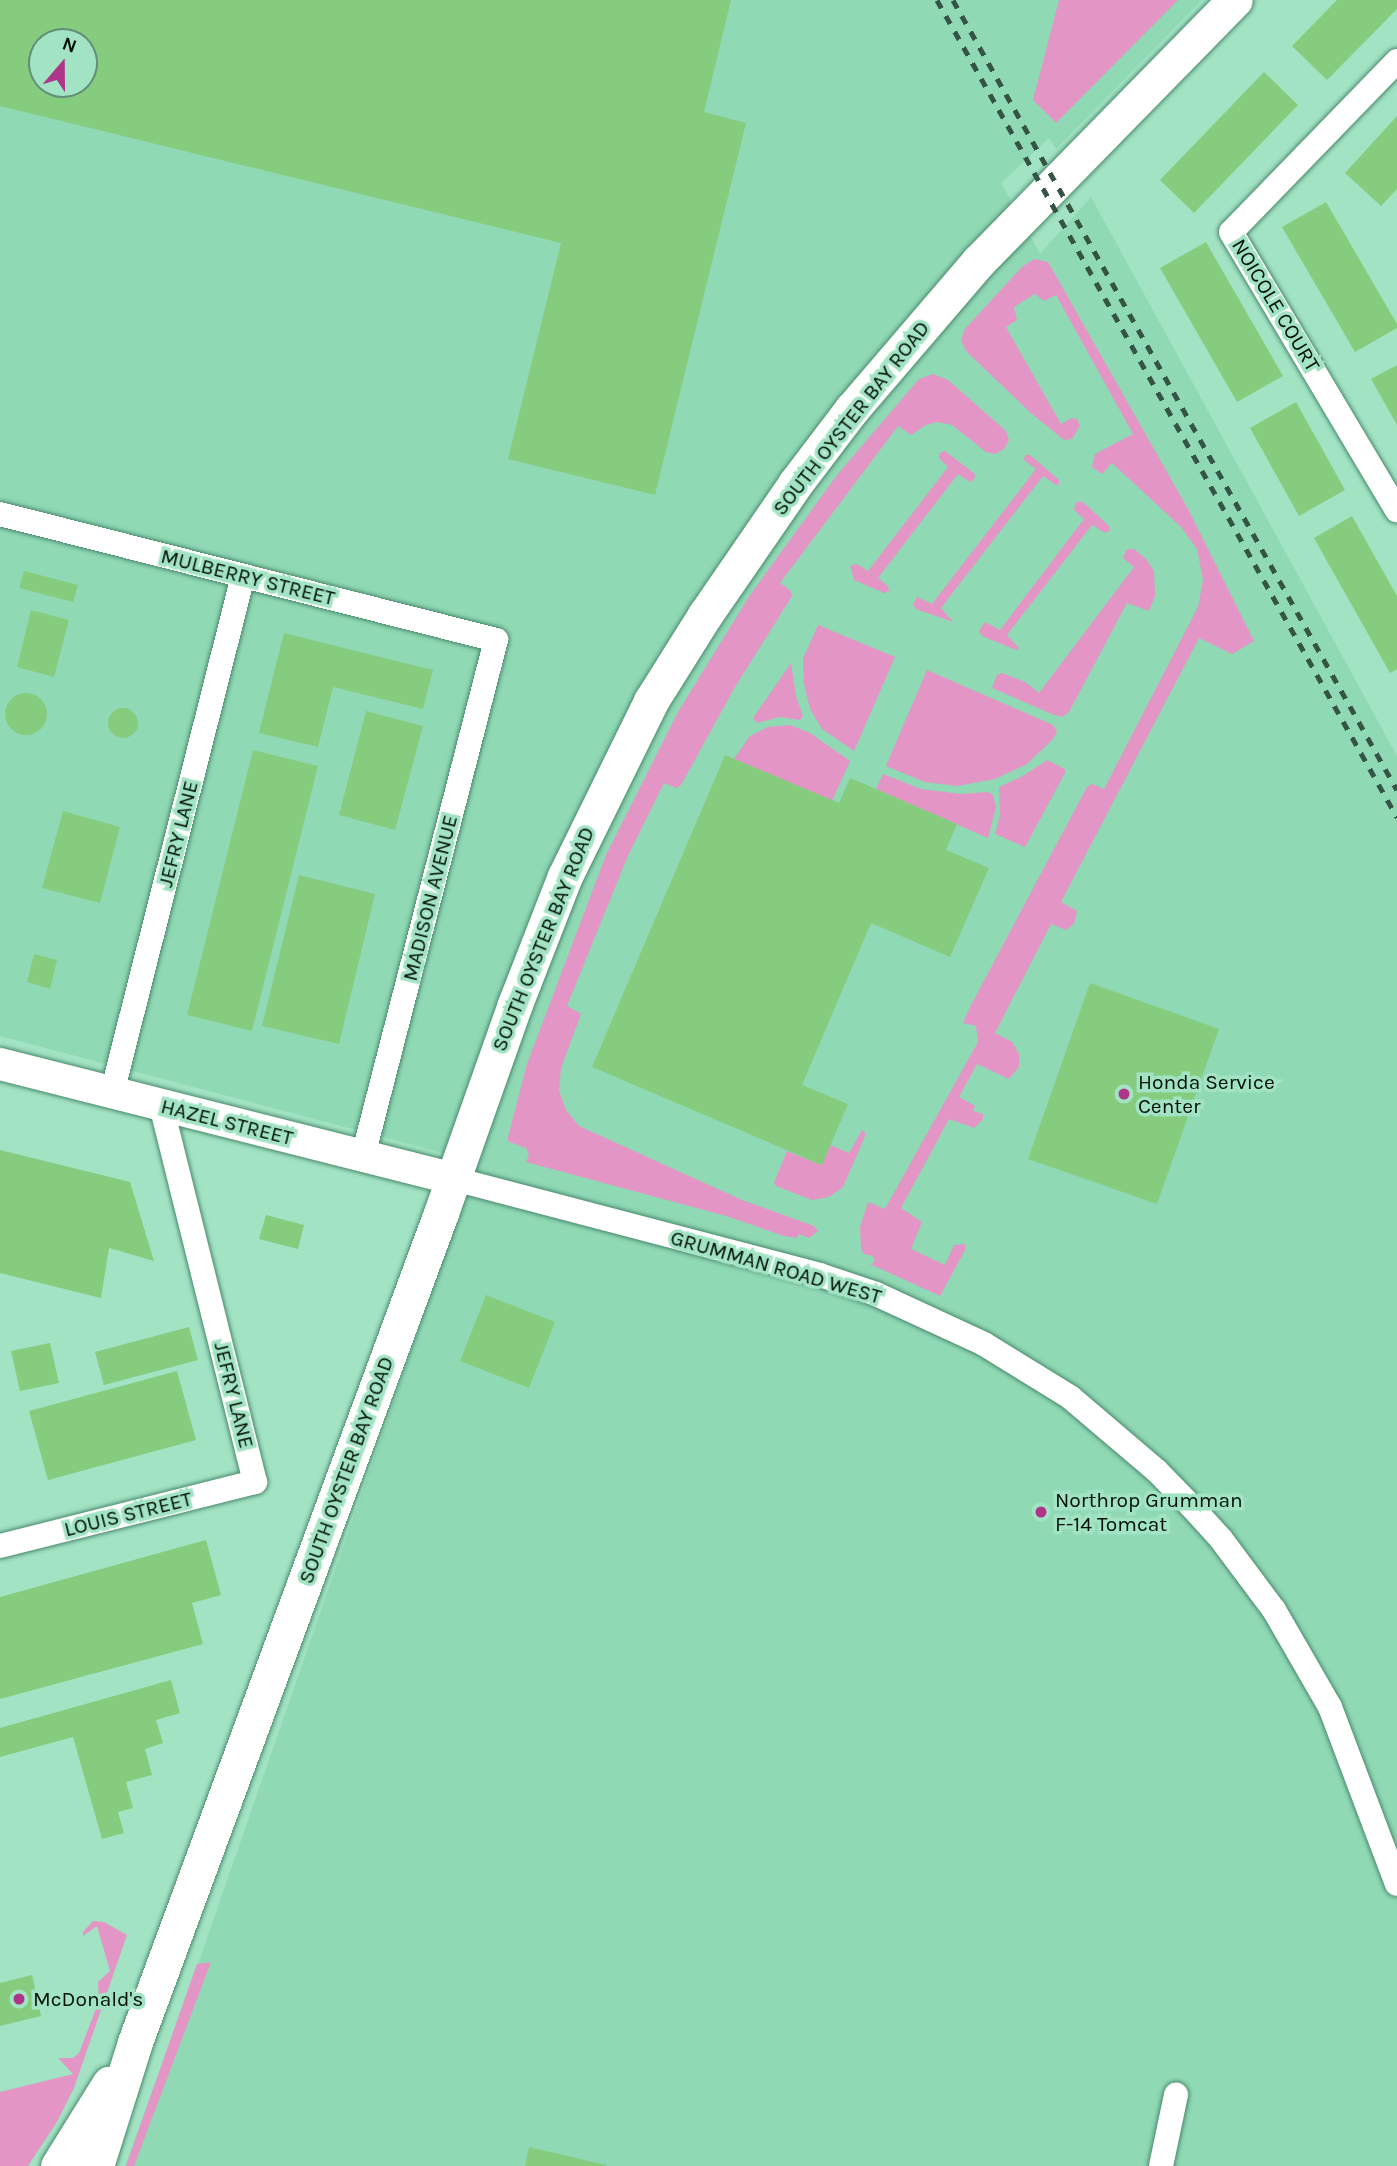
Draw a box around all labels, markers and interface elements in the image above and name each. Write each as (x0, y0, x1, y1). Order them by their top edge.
north arrow (28, 28, 98, 98)
text: N (59, 32, 80, 58)
street label: NOICOLE COURT (1226, 234, 1326, 376)
street label: SOUTH OYSTER BAY ROAD (767, 316, 935, 520)
street label: MULBERRY STREET (158, 543, 338, 611)
street label: JEFRY LANE (153, 778, 203, 890)
street label: MADISON AVENUE (397, 812, 463, 984)
street label: SOUTH OYSTER BAY ROAD (486, 823, 600, 1055)
place label: Honda Service Center (1138, 1069, 1275, 1119)
marker: Honda Service Center (1116, 1086, 1132, 1102)
street label: HAZEL STREET (158, 1093, 296, 1151)
street label: GRUMMAN ROAD WEST (668, 1225, 884, 1309)
street label: JEFRY LANE (209, 1339, 259, 1451)
street label: SOUTH OYSTER BAY ROAD (293, 1353, 399, 1587)
street label: LOUIS STREET (61, 1486, 195, 1542)
place label: Northrop Grumman F-14 Tomcat (1055, 1487, 1243, 1537)
marker: Northrop Grumman F-14 Tomcat (1033, 1504, 1049, 1520)
place label: McDonald's (33, 1986, 143, 2012)
marker: McDonald's (11, 1991, 27, 2007)

